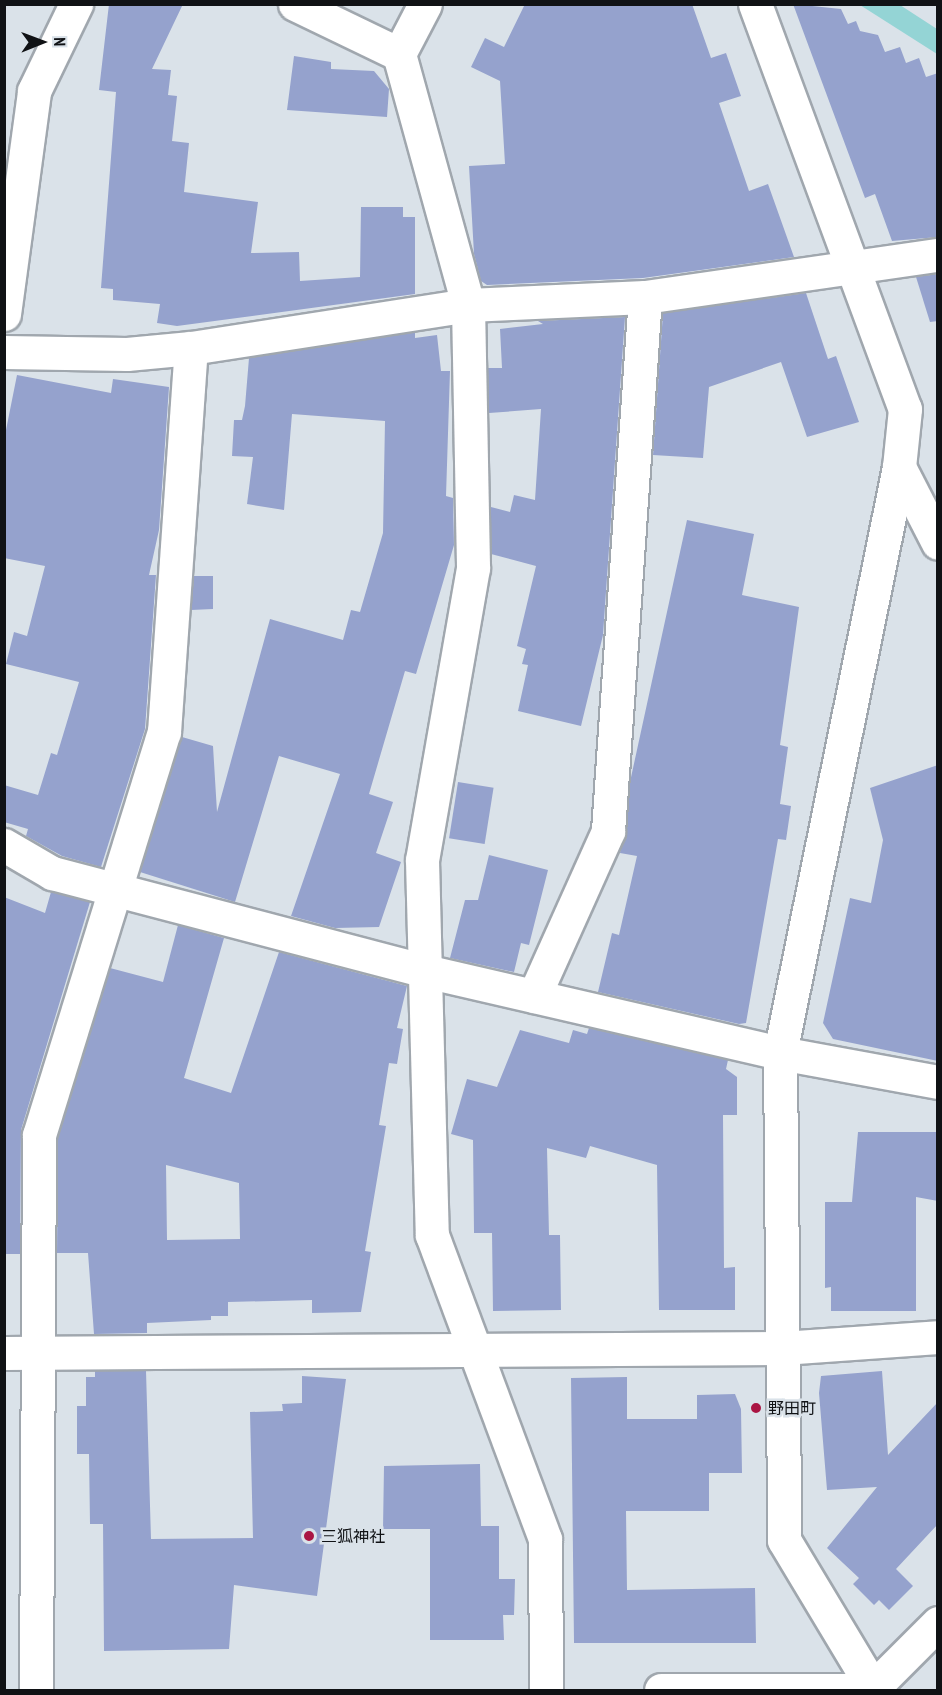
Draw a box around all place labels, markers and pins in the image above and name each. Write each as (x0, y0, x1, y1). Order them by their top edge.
place label: 野田町 (768, 1398, 816, 1418)
marker: 野田町 (749, 1401, 763, 1415)
place label: 三狐神社 (321, 1526, 385, 1546)
marker: 三狐神社 (302, 1529, 316, 1543)

